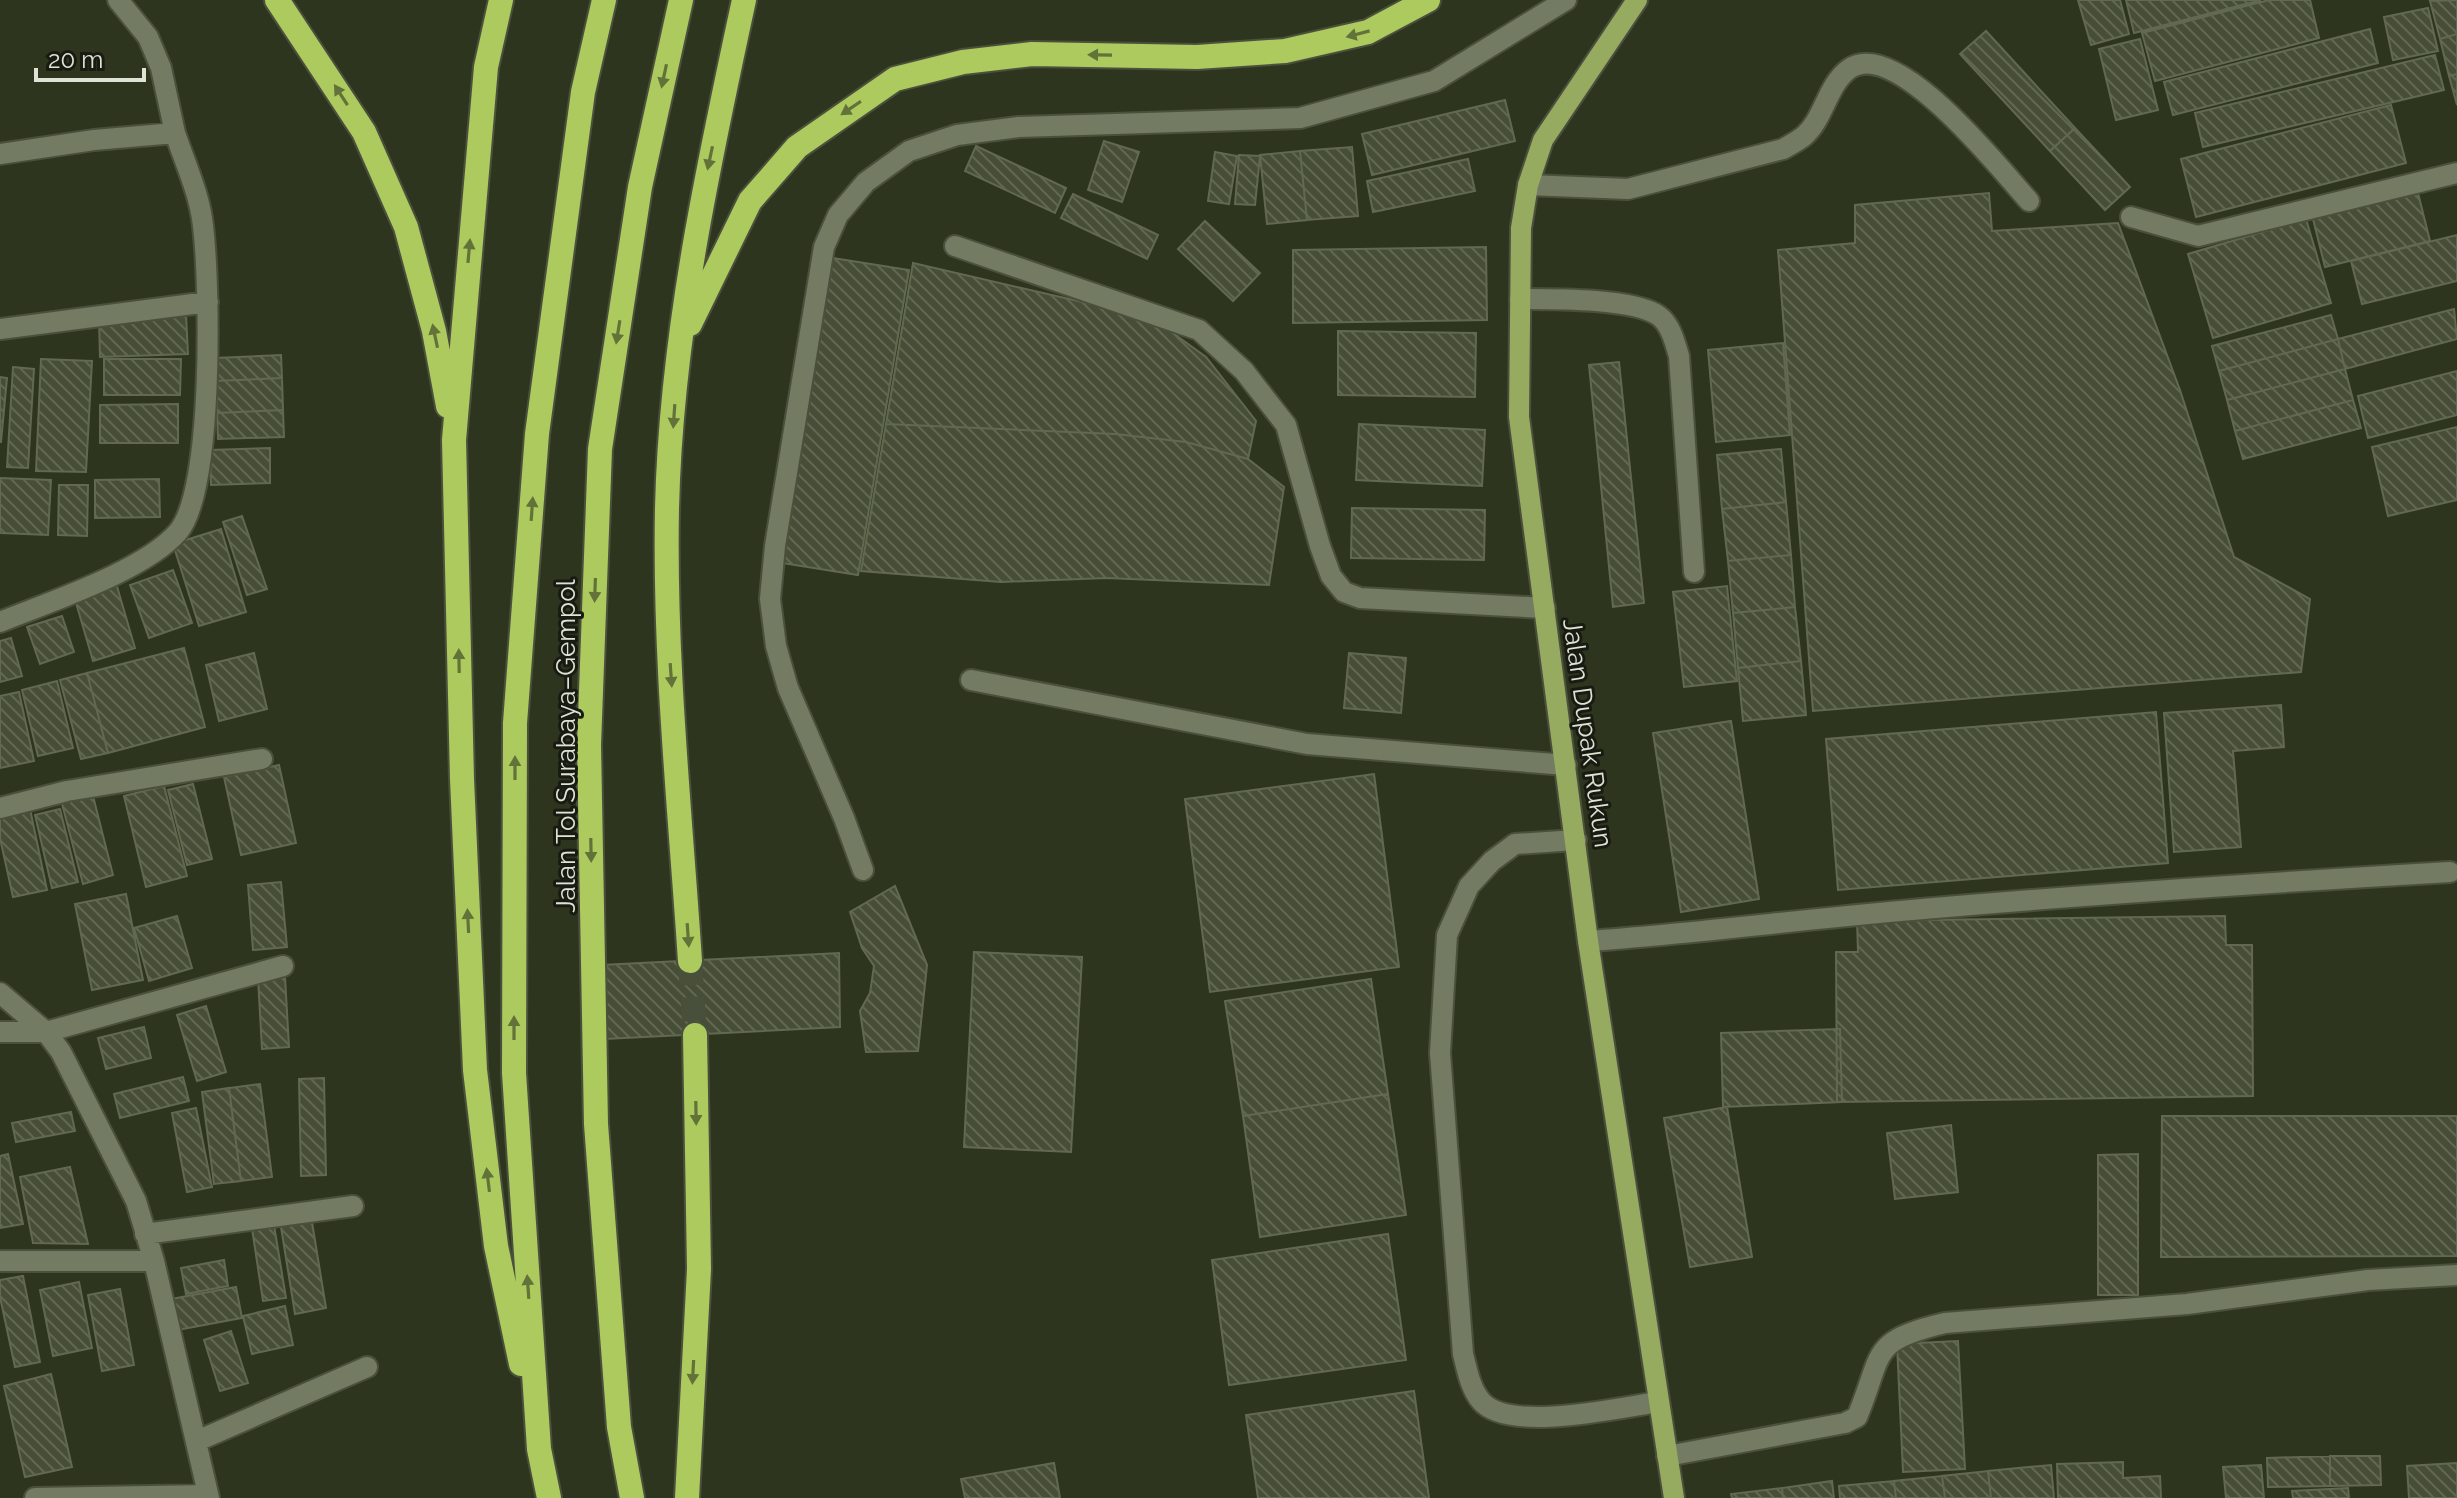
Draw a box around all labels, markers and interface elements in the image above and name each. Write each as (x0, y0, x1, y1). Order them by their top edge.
one-way arrow (1345, 28, 1370, 40)
scale bar (36, 32, 144, 82)
text: 20 m (48, 45, 103, 74)
one-way arrow (1087, 49, 1112, 62)
one-way arrow (657, 64, 670, 89)
one-way arrow (333, 85, 348, 106)
one-way arrow (841, 100, 862, 115)
one-way arrow (703, 146, 716, 171)
one-way arrow (463, 238, 476, 263)
one-way arrow (611, 320, 623, 345)
one-way arrow (428, 323, 441, 348)
one-way arrow (667, 404, 680, 429)
one-way arrow (526, 496, 539, 521)
street label: Jalan Tol Surabaya–Gempol (551, 578, 581, 913)
one-way arrow (588, 578, 601, 603)
street label: Jalan Dupak Rukun (1557, 617, 1619, 849)
one-way arrow (453, 648, 465, 673)
one-way arrow (664, 663, 677, 688)
one-way arrow (509, 755, 521, 780)
one-way arrow (585, 838, 597, 863)
one-way arrow (461, 908, 474, 933)
one-way arrow (682, 923, 695, 948)
one-way arrow (508, 1015, 520, 1040)
one-way arrow (690, 1101, 702, 1126)
one-way arrow (481, 1167, 494, 1192)
one-way arrow (521, 1274, 534, 1299)
one-way arrow (687, 1360, 700, 1385)

